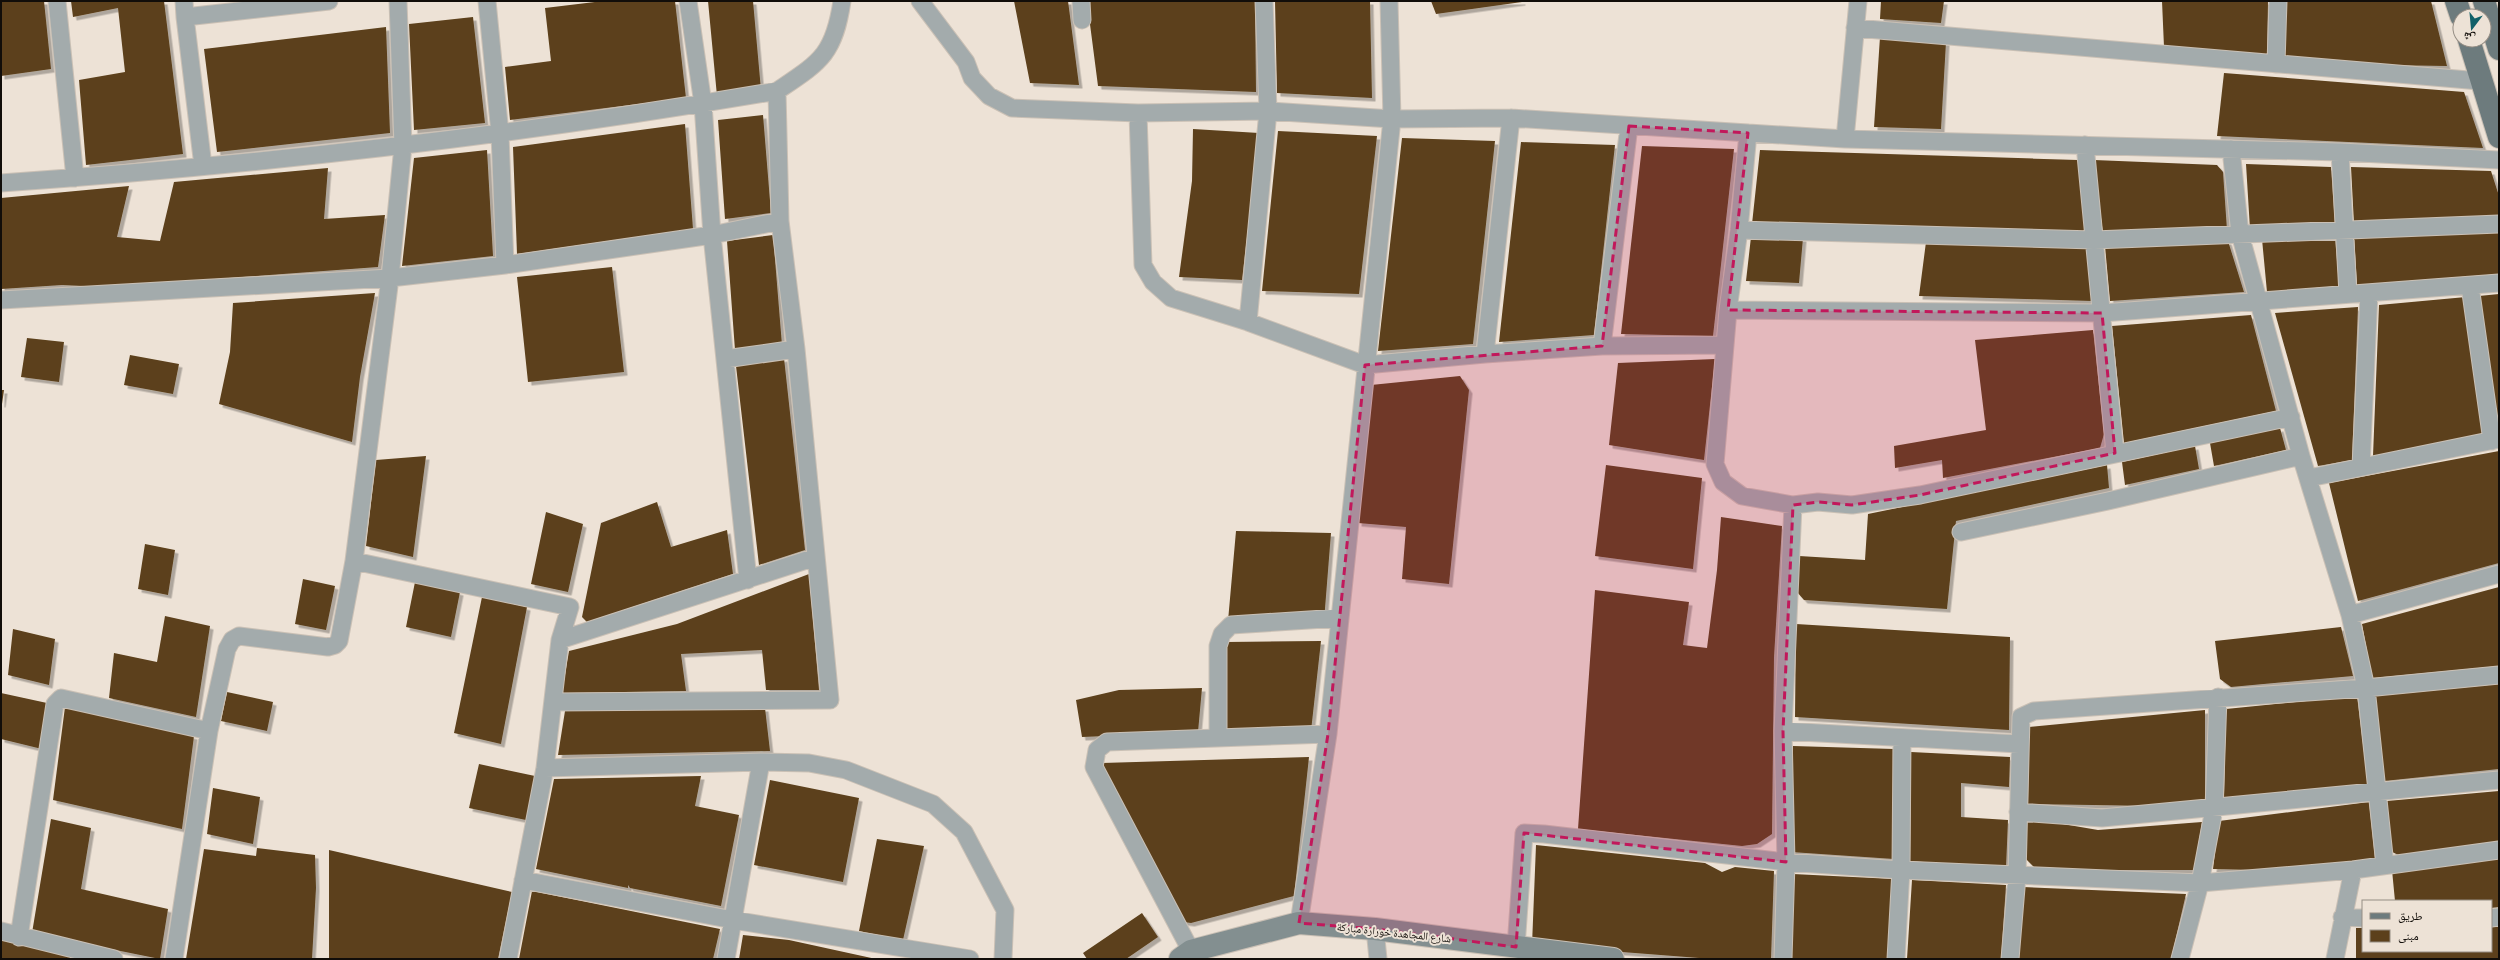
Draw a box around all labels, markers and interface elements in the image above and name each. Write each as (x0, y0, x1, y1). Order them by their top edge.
north arrow (2452, 8, 2492, 48)
text: ش (2461, 28, 2477, 47)
legend (2362, 900, 2492, 952)
text: طريق (2398, 907, 2423, 924)
street label: شارع المجاهدة خورارة مباركة (1336, 919, 1452, 945)
text: مبنى (2398, 927, 2419, 944)

